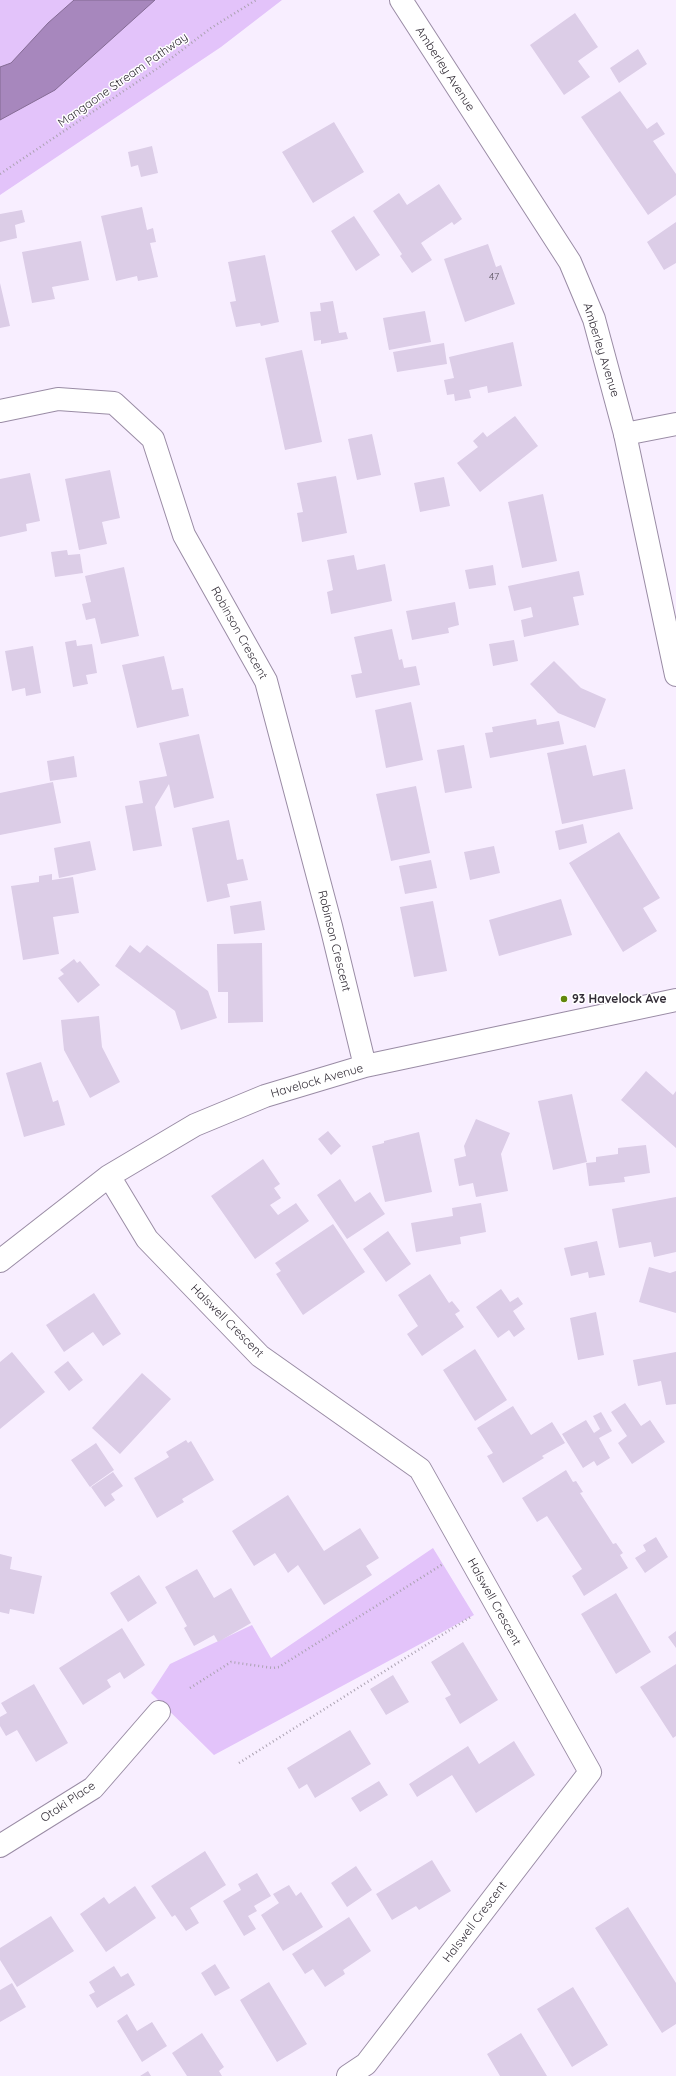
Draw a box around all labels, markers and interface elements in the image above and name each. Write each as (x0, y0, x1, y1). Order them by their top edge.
street label: Amberley Avenue (412, 24, 478, 114)
street label: Mangaone Stream Pathway (55, 30, 191, 130)
house number: 47 (489, 271, 499, 283)
street label: Amberley Avenue (580, 301, 622, 399)
street label: Robinson Crescent (208, 584, 270, 682)
street label: Robinson Crescent (314, 889, 354, 993)
place label: 93 Havelock Ave (572, 992, 667, 1006)
marker: 93 Havelock Ave (559, 994, 569, 1004)
street label: Havelock Avenue (269, 1061, 365, 1101)
street label: Halswell Crescent (187, 1281, 267, 1361)
street label: Halswell Crescent (464, 1556, 524, 1648)
street label: Otaki Place (38, 1778, 98, 1826)
street label: Halswell Crescent (440, 1879, 510, 1965)

